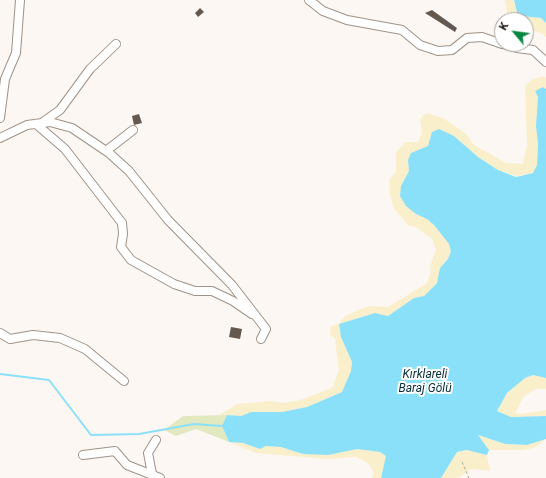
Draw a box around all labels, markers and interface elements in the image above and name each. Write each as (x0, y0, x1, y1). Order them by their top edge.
north arrow (494, 12, 534, 52)
text: K (497, 20, 511, 33)
water label: Kırklareli Baraj Gölü (398, 368, 452, 396)

